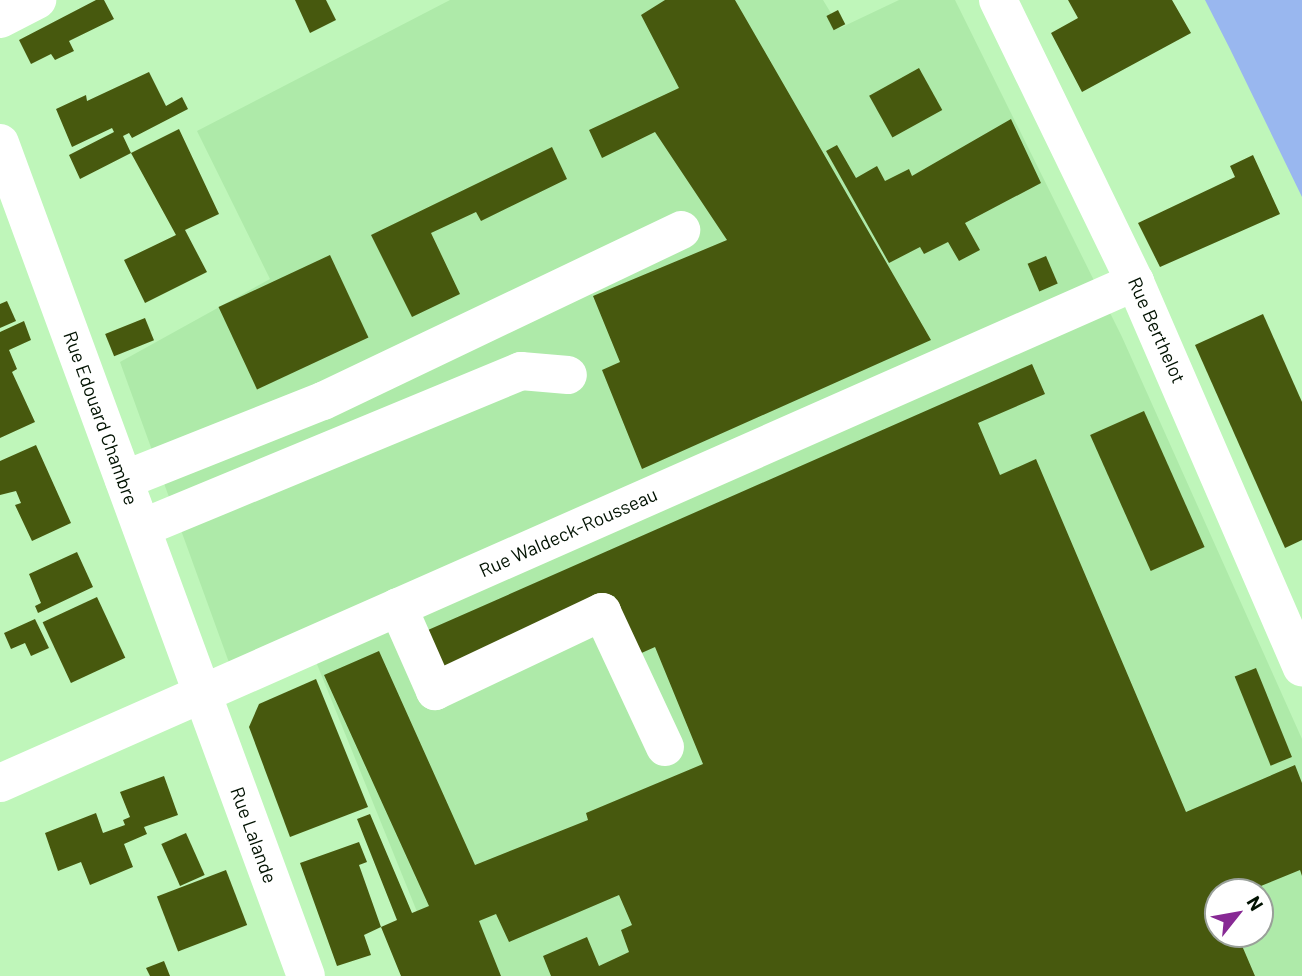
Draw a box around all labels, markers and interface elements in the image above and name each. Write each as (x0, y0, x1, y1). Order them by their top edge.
street label: Rue Berthelot (1123, 273, 1191, 387)
street label: Rue Edouard Chambre (59, 328, 143, 508)
street label: Rue Waldeck-Rousseau (475, 482, 661, 582)
street label: Rue Lalande (226, 784, 282, 886)
north arrow (1204, 878, 1274, 948)
text: N (1243, 892, 1269, 914)

